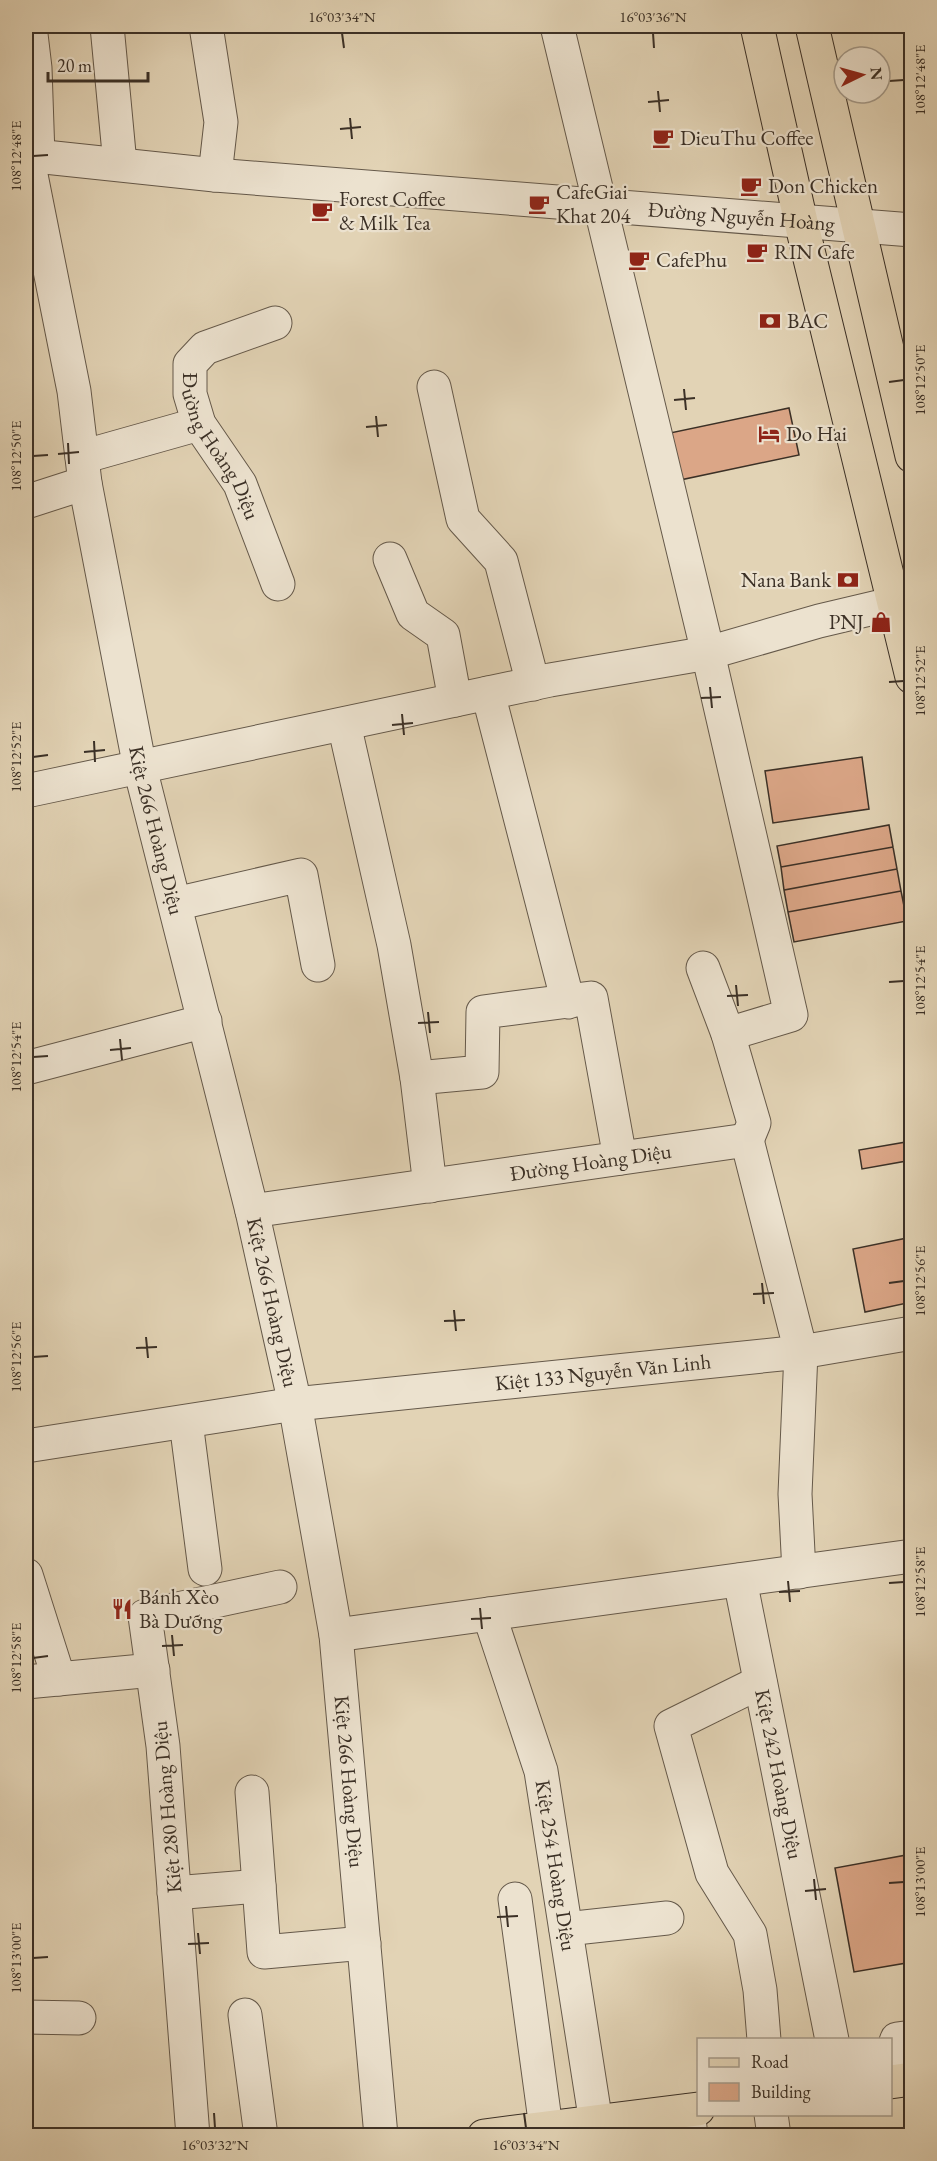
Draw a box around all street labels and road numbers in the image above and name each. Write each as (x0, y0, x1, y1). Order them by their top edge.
street label: Đường Nguyễn Hoàng (647, 195, 837, 237)
street label: Đường Hoàng Diệu (176, 372, 266, 523)
street label: Kiệt 266 Hoàng Diệu (123, 744, 191, 918)
street label: Đường Hoàng Diệu (508, 1137, 673, 1187)
street label: Kiệt 266 Hoàng Diệu (241, 1215, 305, 1390)
street label: Kiệt 133 Nguyễn Văn Linh (494, 1347, 713, 1396)
street label: Kiệt 242 Hoàng Diệu (749, 1687, 810, 1862)
street label: Kiệt 266 Hoàng Diệu (328, 1694, 371, 1869)
street label: Kiệt 280 Hoàng Diệu (146, 1720, 187, 1894)
street label: Kiệt 254 Hoàng Diệu (530, 1778, 583, 1953)

